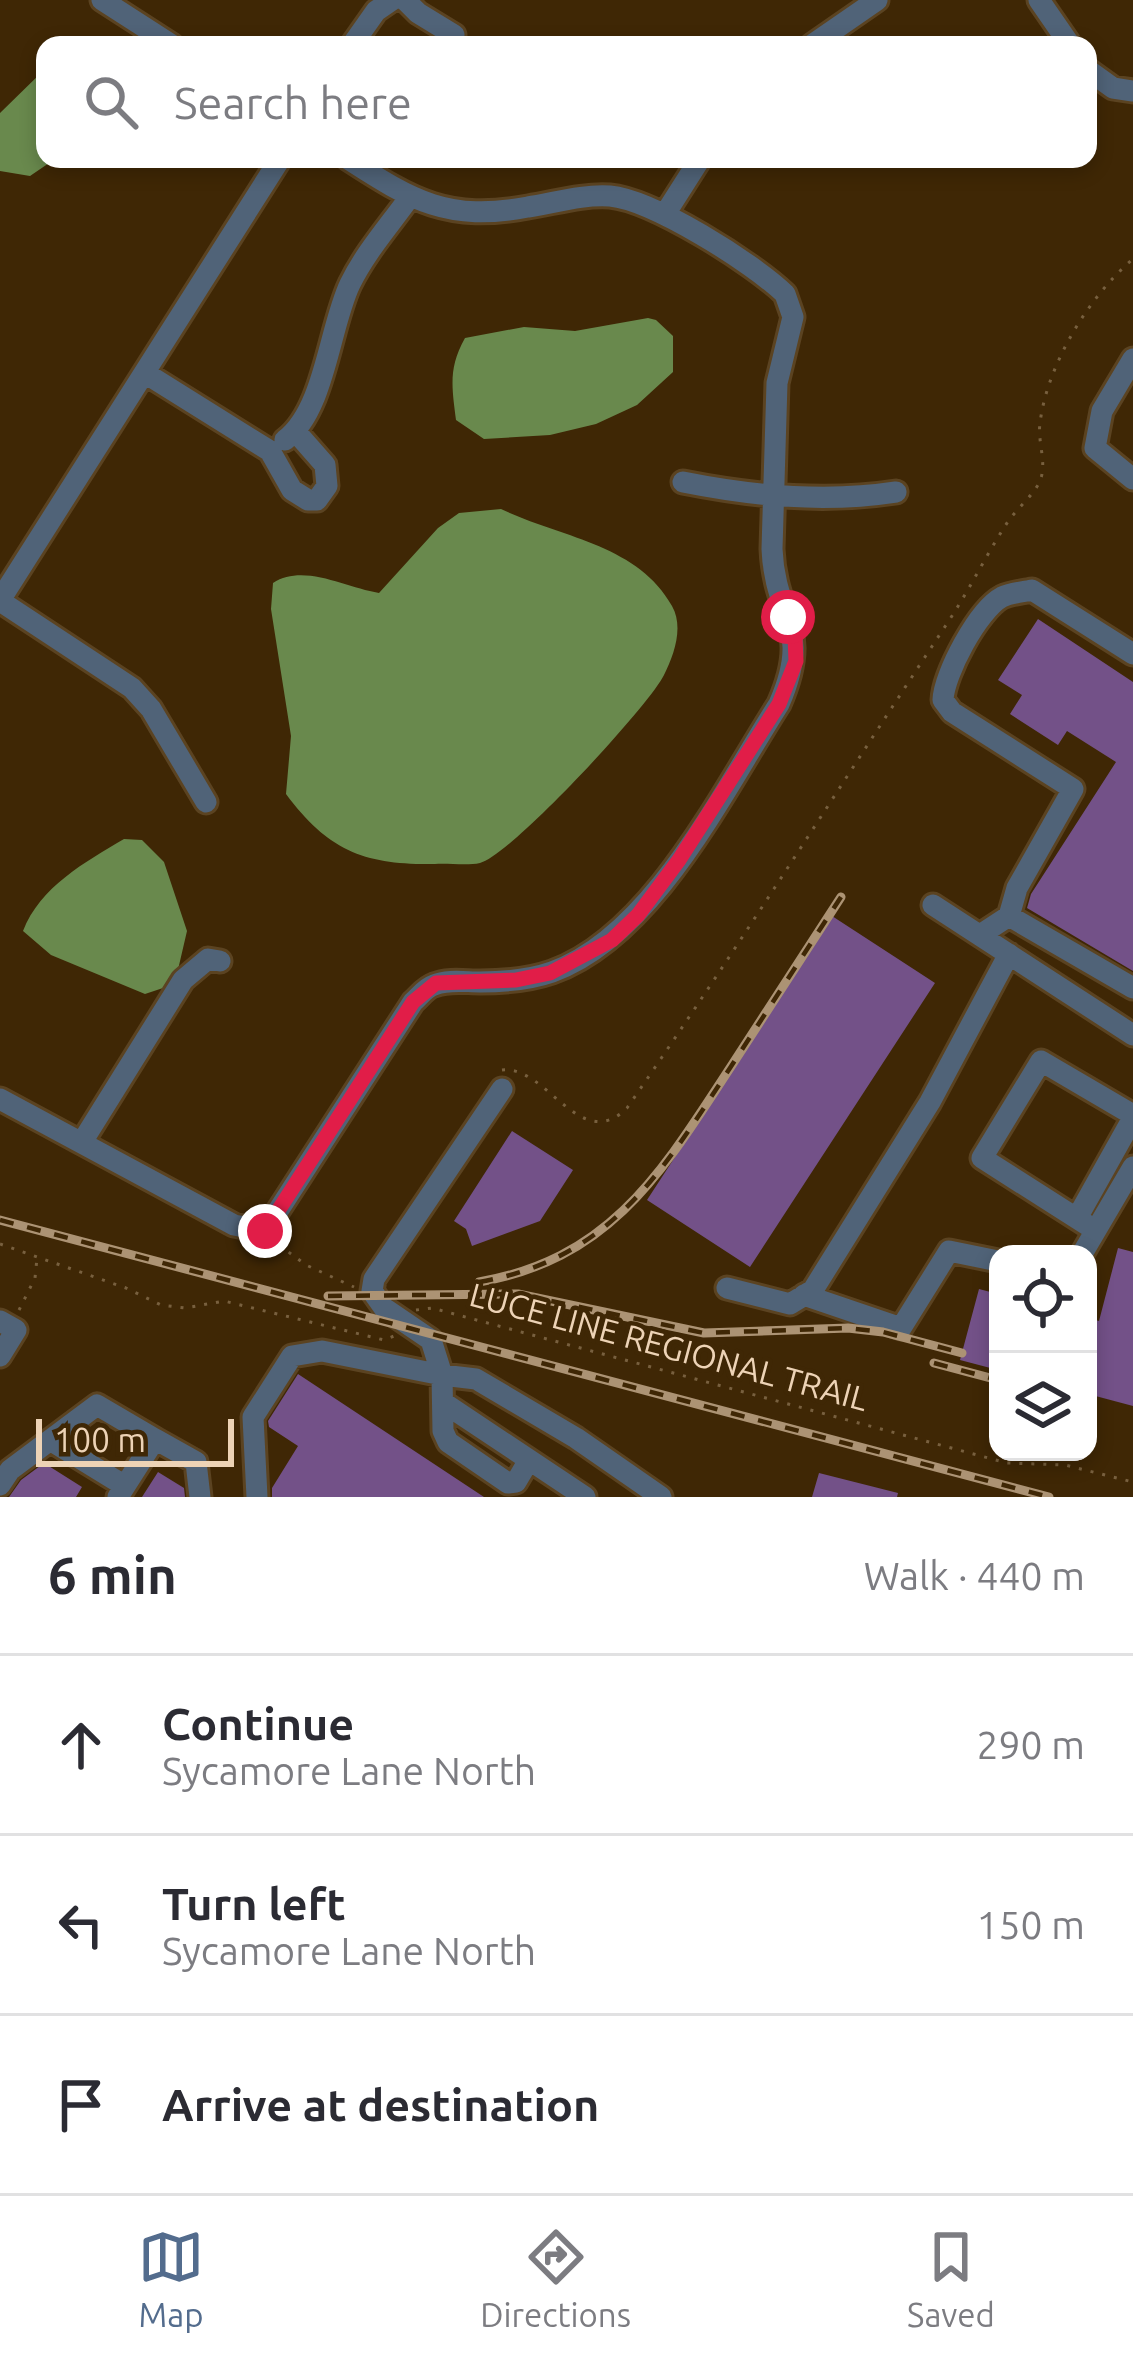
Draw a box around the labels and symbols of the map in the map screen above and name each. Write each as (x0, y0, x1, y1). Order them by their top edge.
route start (761, 590, 815, 644)
route end (238, 1204, 292, 1258)
street label: LUCE LINE REGIONAL TRAIL (466, 1275, 872, 1417)
scale bar (36, 1413, 234, 1466)

